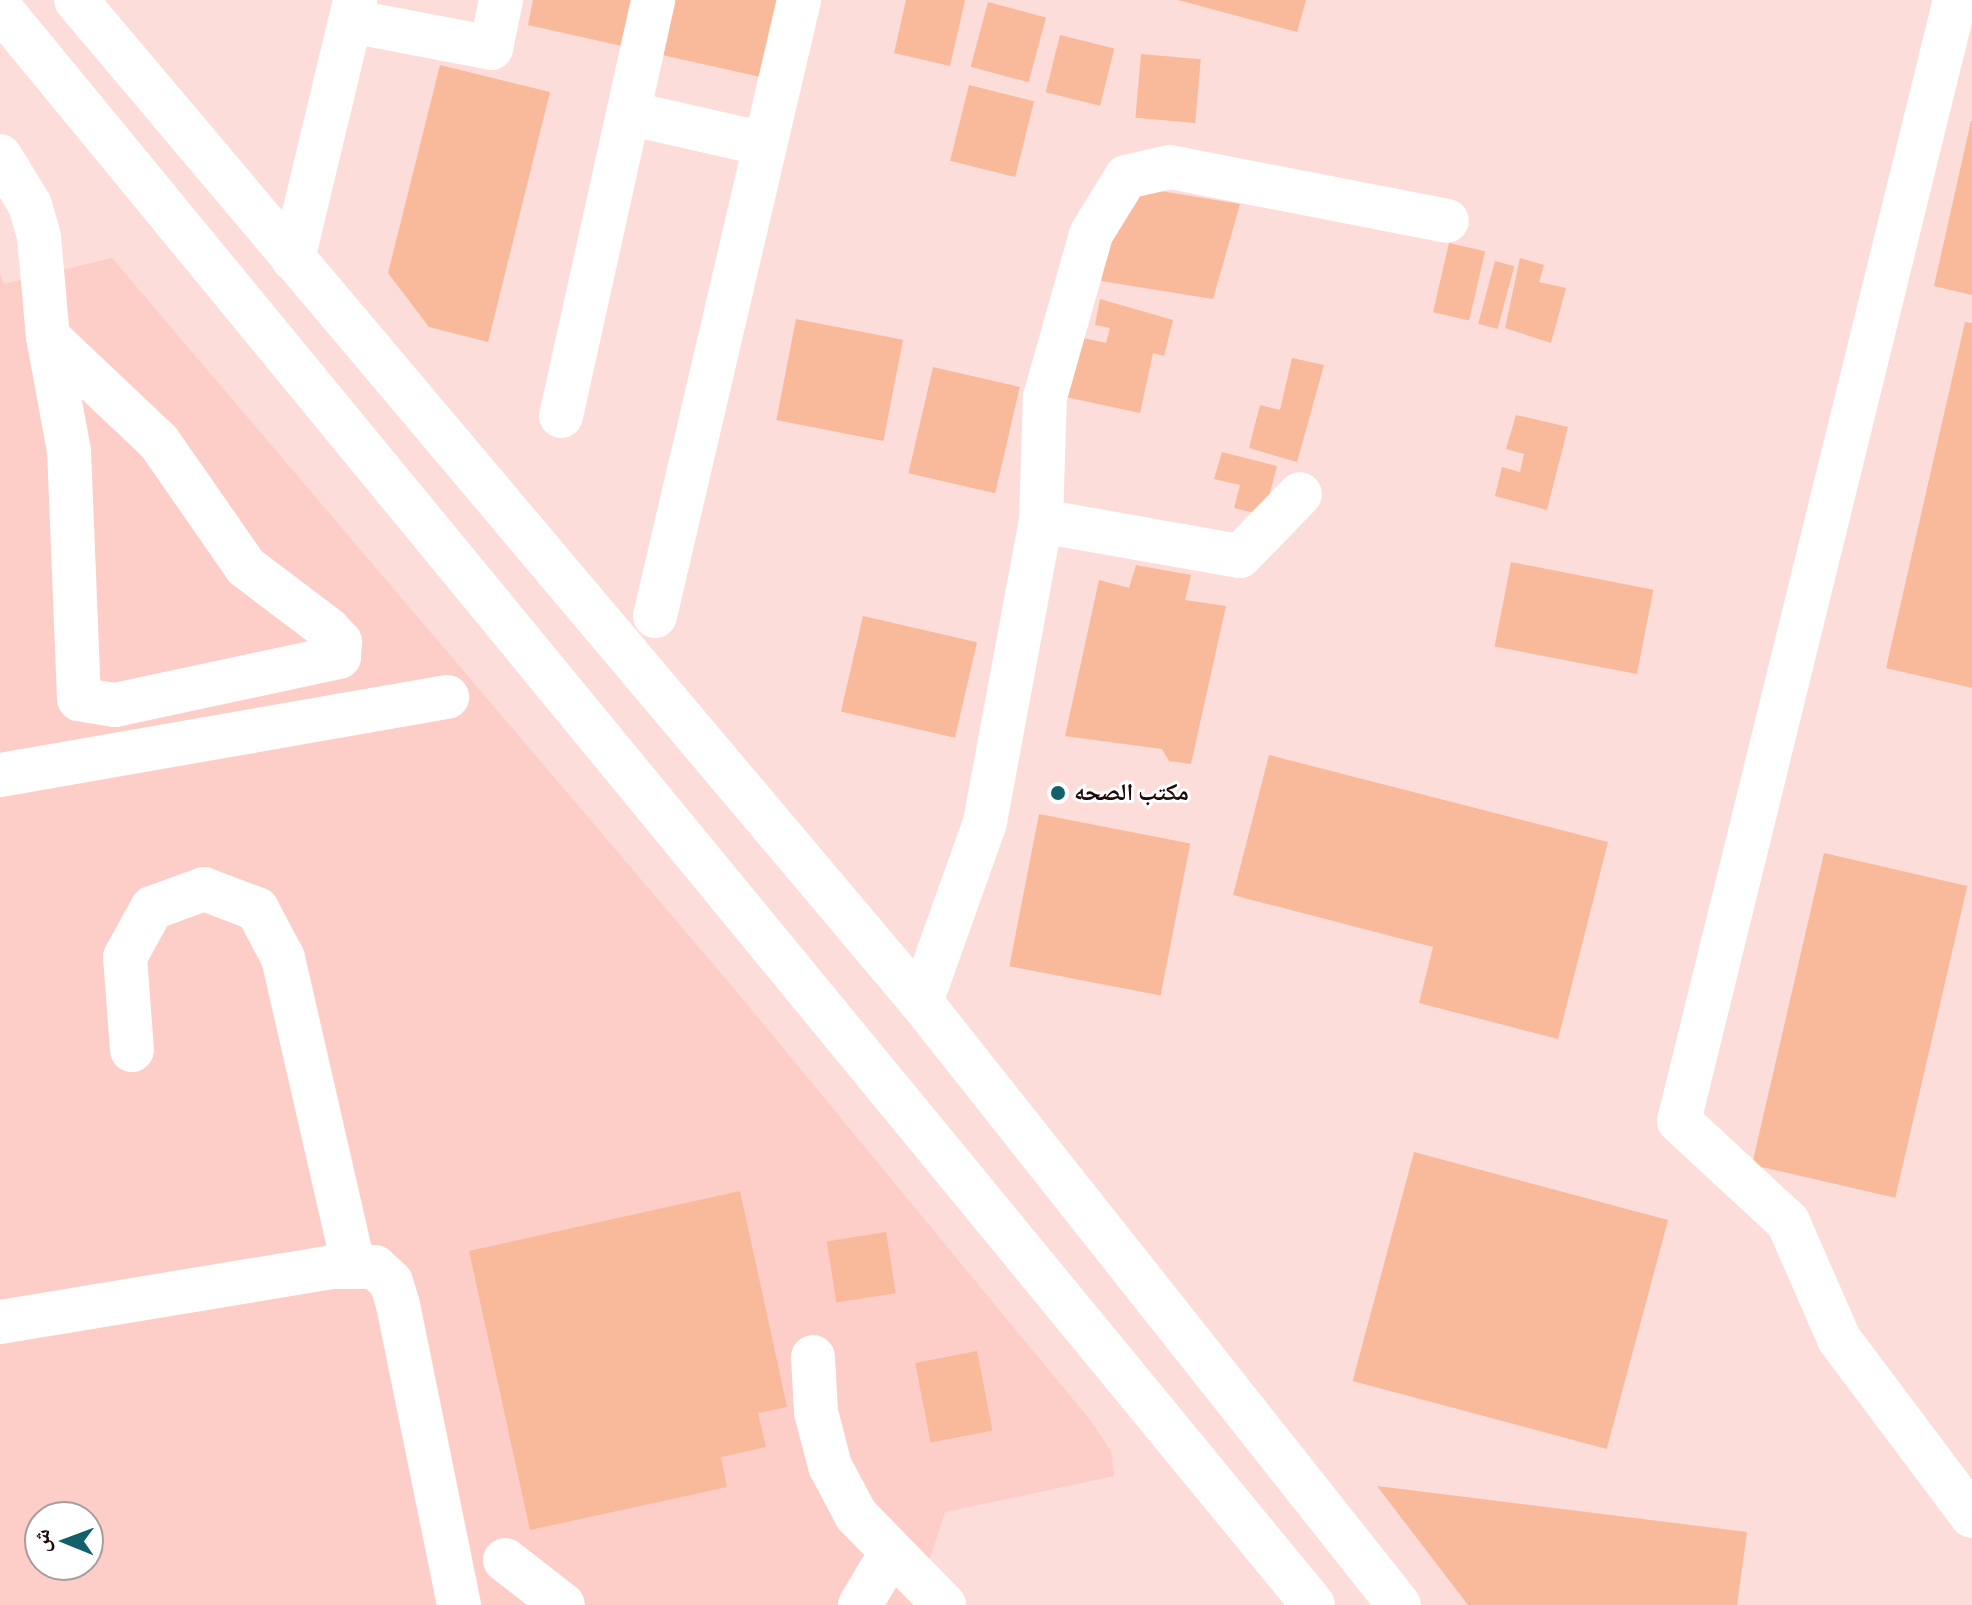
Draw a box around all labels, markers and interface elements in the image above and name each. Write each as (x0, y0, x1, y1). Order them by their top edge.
place label: مكتب الصحه (1074, 779, 1189, 807)
marker: مكتب الصحه (1049, 784, 1067, 802)
north arrow (24, 1501, 104, 1581)
text: ش (26, 1529, 58, 1553)

